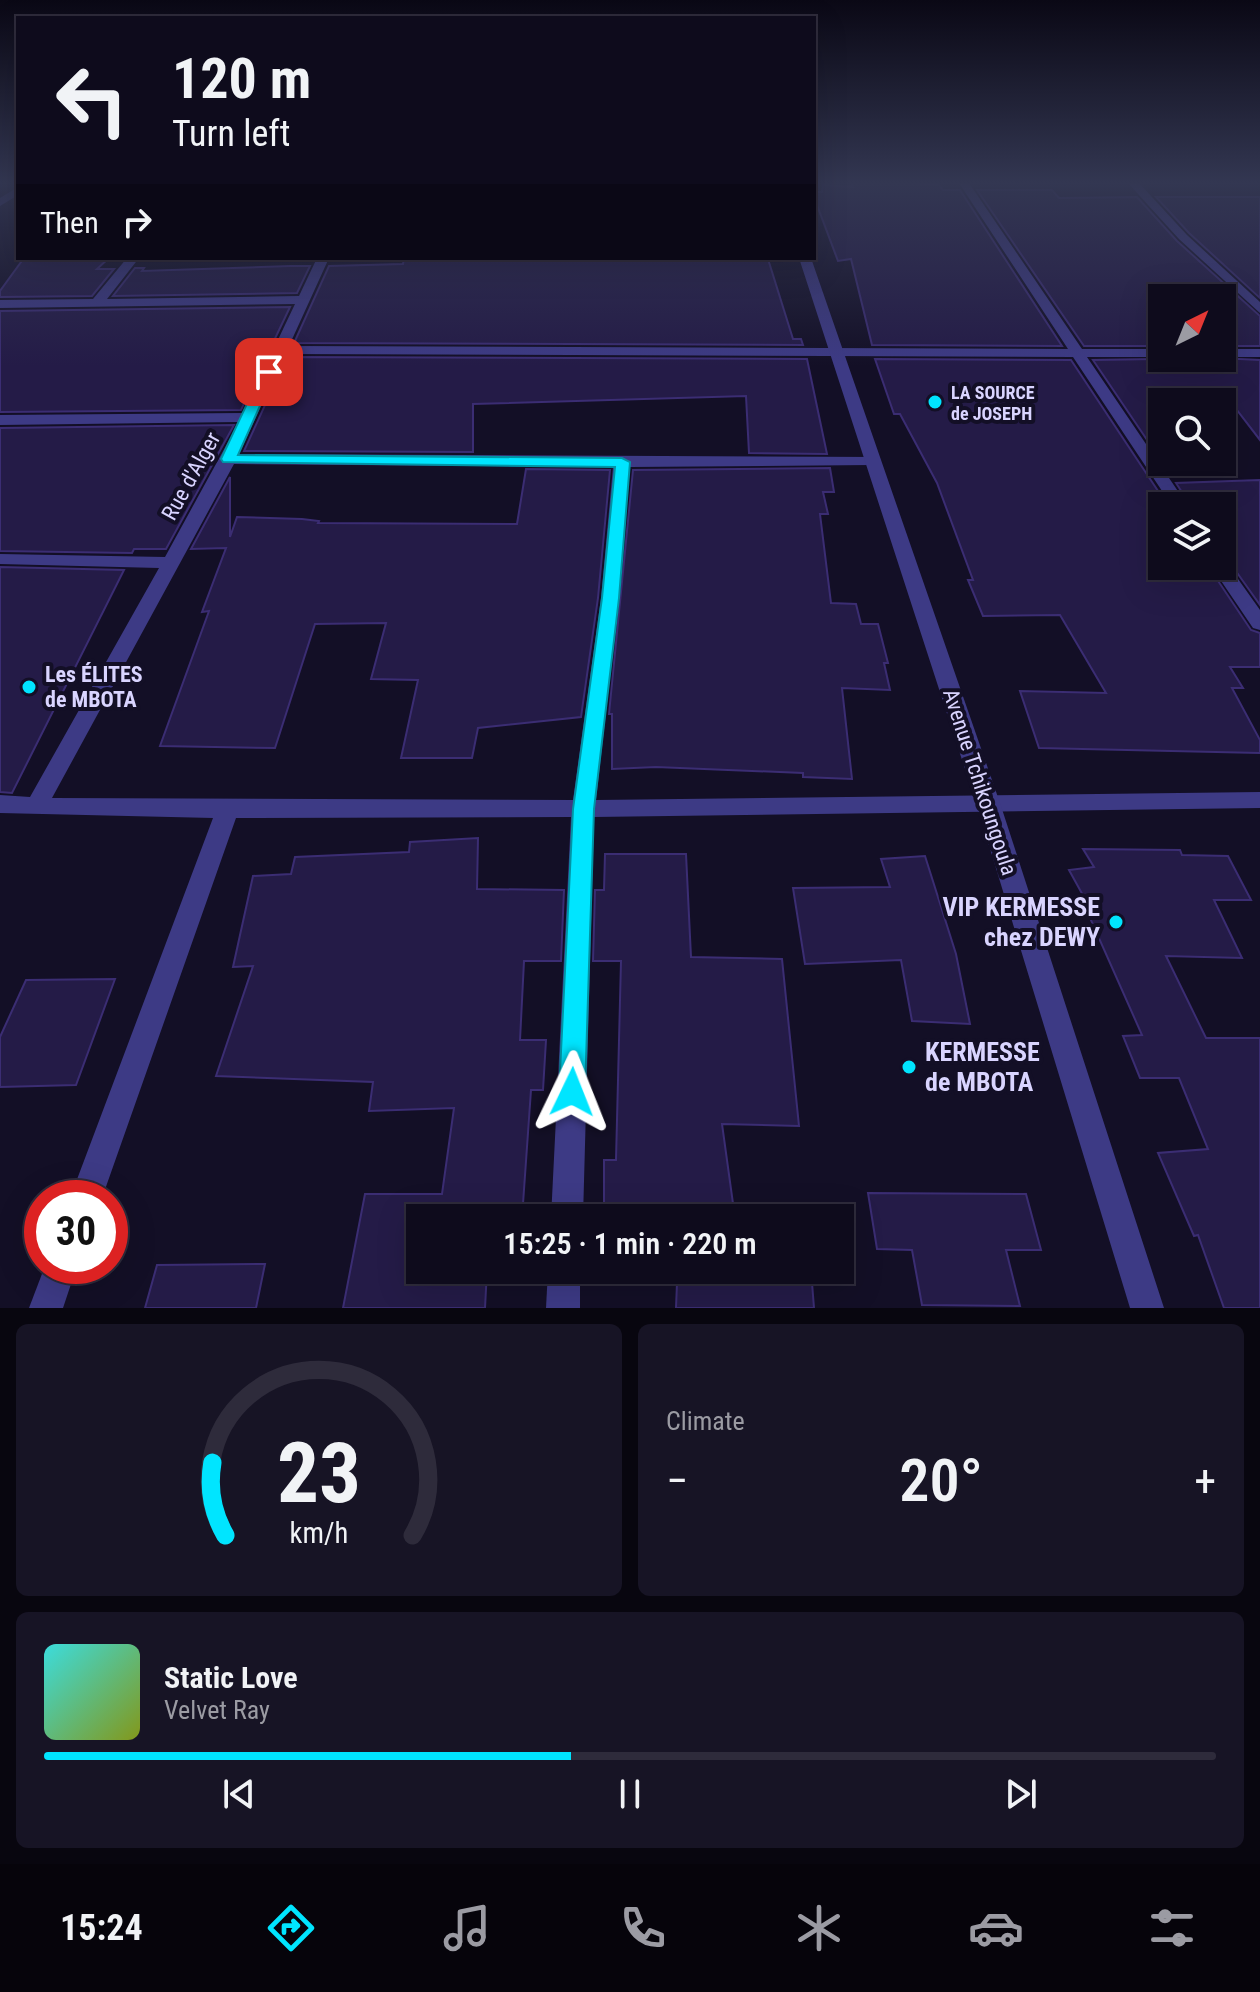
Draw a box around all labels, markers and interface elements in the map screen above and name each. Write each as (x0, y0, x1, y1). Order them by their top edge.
text: 120 m (172, 46, 311, 112)
icon: left (40, 48, 144, 152)
text: Turn left (172, 113, 290, 155)
icon: right (115, 200, 159, 244)
text: Then (40, 205, 99, 240)
north arrow (1148, 284, 1236, 372)
map controls (1148, 284, 1236, 580)
pin (235, 338, 303, 406)
icon: arrive (247, 350, 291, 394)
place label: LA SOURCE de JOSEPH (951, 382, 1035, 424)
button: search (1148, 388, 1236, 476)
marker: LA SOURCE de JOSEPH (926, 393, 944, 411)
street label: Rue d'Alger (157, 427, 226, 524)
button: layers (1148, 492, 1236, 580)
place label: Les ÉLITES de MBOTA (45, 662, 143, 712)
marker: Les ÉLITES de MBOTA (20, 678, 38, 696)
street label: Avenue Tchikoungoula (938, 686, 1022, 878)
place label: VIP KERMESSE chez DEWY (942, 892, 1100, 952)
marker: VIP KERMESSE chez DEWY (1107, 913, 1125, 931)
place label: KERMESSE de MBOTA (925, 1037, 1040, 1097)
position arrow (530, 1050, 614, 1134)
marker: KERMESSE de MBOTA (900, 1058, 918, 1076)
speed limit sign: 30 (24, 1180, 128, 1284)
text: 15:25 · 1 min · 220 m (503, 1226, 757, 1261)
text: Climate (666, 1406, 745, 1436)
text: 23 (277, 1425, 361, 1522)
text: 20° (899, 1445, 983, 1516)
text: − (666, 1455, 688, 1507)
text: + (1194, 1455, 1216, 1507)
text: km/h (290, 1516, 348, 1550)
text: Static Love (164, 1660, 298, 1695)
text: Velvet Ray (164, 1695, 270, 1725)
icon: previous (217, 1772, 261, 1816)
icon: pause (608, 1772, 652, 1816)
icon: next (999, 1772, 1043, 1816)
icon: directions (263, 1900, 319, 1956)
icon: music (439, 1900, 495, 1956)
icon: phone (615, 1900, 671, 1956)
icon: climate (791, 1900, 847, 1956)
icon: car (968, 1900, 1024, 1956)
icon: filters (1144, 1900, 1200, 1956)
text: 15:24 (60, 1907, 143, 1949)

